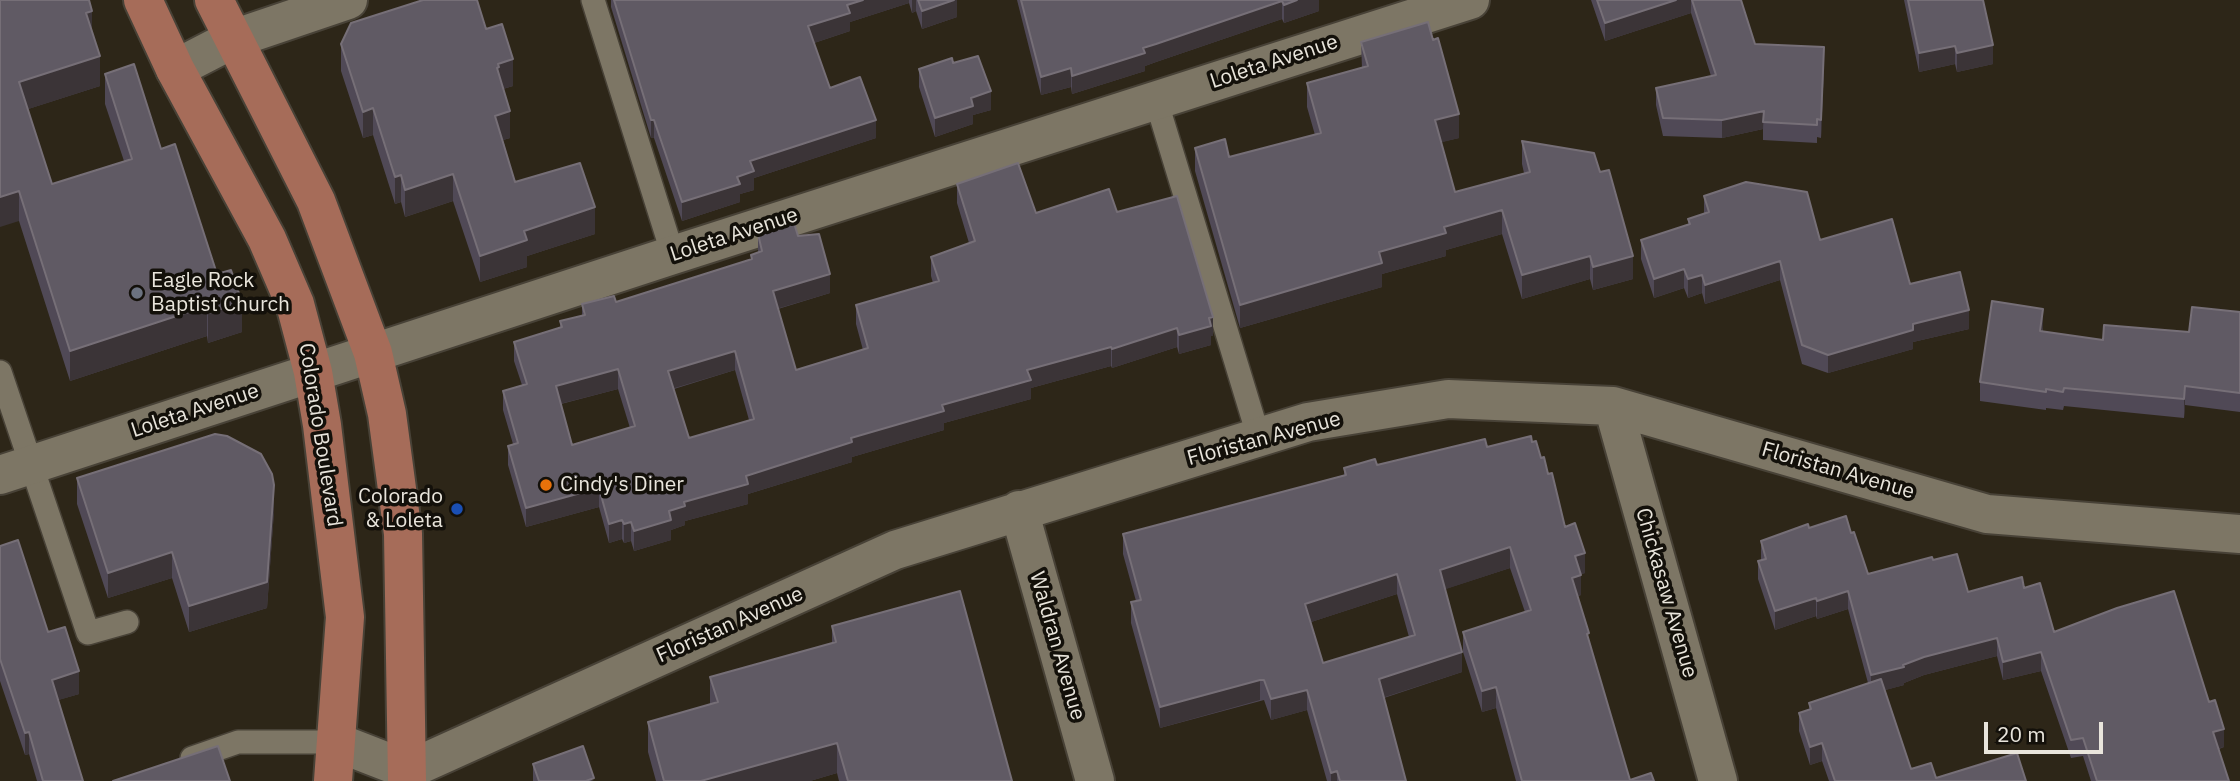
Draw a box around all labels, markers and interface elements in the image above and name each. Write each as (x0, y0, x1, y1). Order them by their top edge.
street label: Loleta Avenue (1207, 29, 1341, 95)
street label: Loleta Avenue (667, 202, 801, 268)
place label: Eagle Rock Baptist Church (151, 268, 290, 318)
marker: Eagle Rock Baptist Church (129, 285, 145, 301)
street label: Colorado Boulevard (293, 341, 347, 529)
street label: Loleta Avenue (128, 378, 262, 444)
street label: Floristan Avenue (1185, 406, 1343, 472)
street label: Floristan Avenue (1759, 437, 1917, 505)
place label: Cindy's Diner (560, 472, 684, 498)
marker: Cindy's Diner (538, 477, 554, 493)
place label: Colorado & Loleta (358, 484, 443, 534)
marker: Colorado & Loleta (449, 501, 465, 517)
street label: Chickasaw Avenue (1630, 505, 1702, 681)
street label: Waldran Avenue (1024, 569, 1090, 723)
street label: Floristan Avenue (653, 581, 807, 669)
scale bar (1988, 708, 2107, 752)
text: 20 m (1997, 720, 2046, 748)

